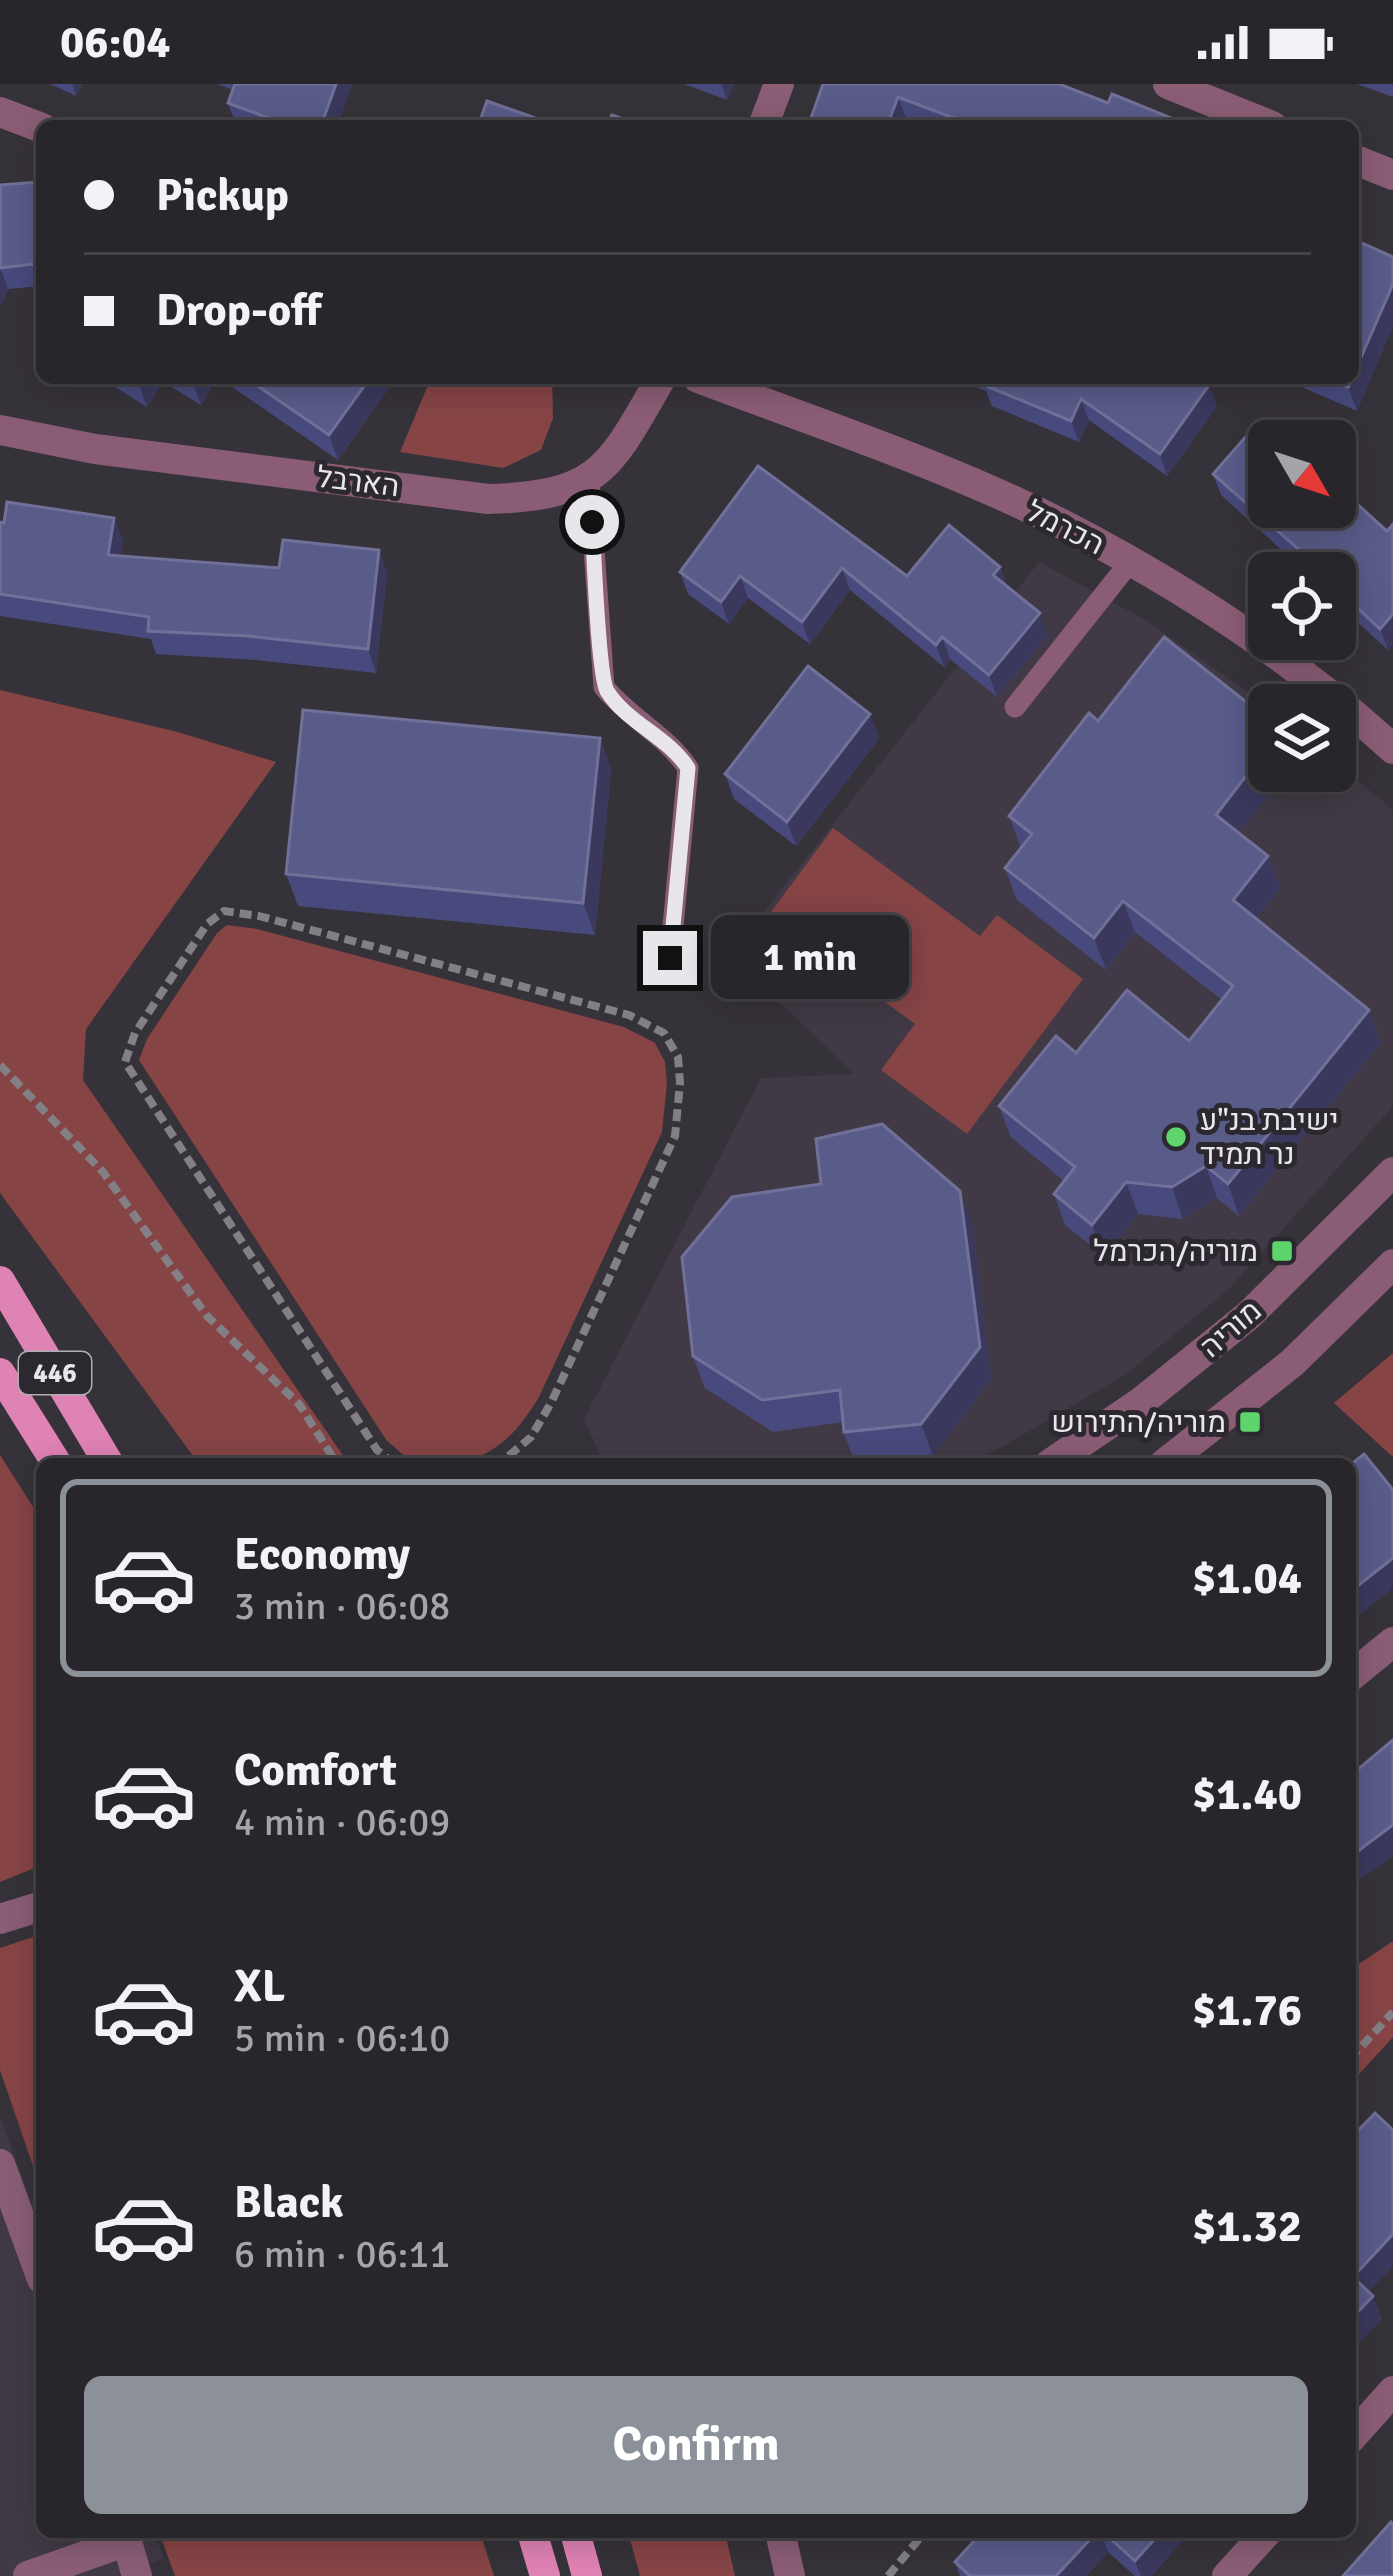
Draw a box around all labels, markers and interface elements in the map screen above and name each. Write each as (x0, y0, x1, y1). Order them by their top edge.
text: 06:04 (60, 15, 170, 70)
text: Pickup (156, 168, 289, 223)
text: Drop-off (156, 283, 321, 338)
north arrow (1248, 420, 1356, 528)
map controls (1248, 420, 1356, 792)
street label: הארבל (315, 459, 401, 505)
street label: הכרמל (1020, 493, 1110, 563)
route start (565, 495, 619, 549)
button: locate (1248, 552, 1356, 660)
button: layers (1248, 684, 1356, 792)
callout: 1 min (712, 916, 910, 1000)
route end (643, 931, 697, 985)
text: 1 min (763, 933, 857, 981)
place label: ישיבת בנ"ע נר תמיד (1200, 1102, 1339, 1173)
marker: ישיבת בנ"ע נר תמיד (1163, 1124, 1189, 1150)
place label: מוריה/הכרמל (1093, 1233, 1258, 1270)
marker: מוריה/הכרמל (1269, 1238, 1295, 1264)
street label: מוריה (1193, 1292, 1269, 1366)
road number: 446 (19, 1352, 91, 1394)
place label: מוריה/התירוש (1051, 1404, 1226, 1441)
marker: מוריה/התירוש (1237, 1409, 1263, 1435)
icon: car (90, 1524, 198, 1632)
text: Economy (234, 1527, 410, 1582)
text: $1.04 (1192, 1551, 1302, 1606)
text: 3 min · 06:08 (234, 1582, 450, 1630)
icon: car (90, 1740, 198, 1848)
text: Comfort (234, 1743, 397, 1798)
text: $1.40 (1192, 1767, 1302, 1822)
text: 4 min · 06:09 (234, 1798, 450, 1846)
icon: car (90, 1956, 198, 2064)
text: XL (234, 1959, 285, 2014)
text: $1.76 (1192, 1983, 1302, 2038)
text: 5 min · 06:10 (234, 2014, 450, 2062)
icon: car (90, 2172, 198, 2280)
text: Black (234, 2175, 344, 2230)
text: $1.32 (1192, 2199, 1302, 2254)
text: 6 min · 06:11 (234, 2230, 450, 2278)
button: Confirm (84, 2376, 1308, 2514)

